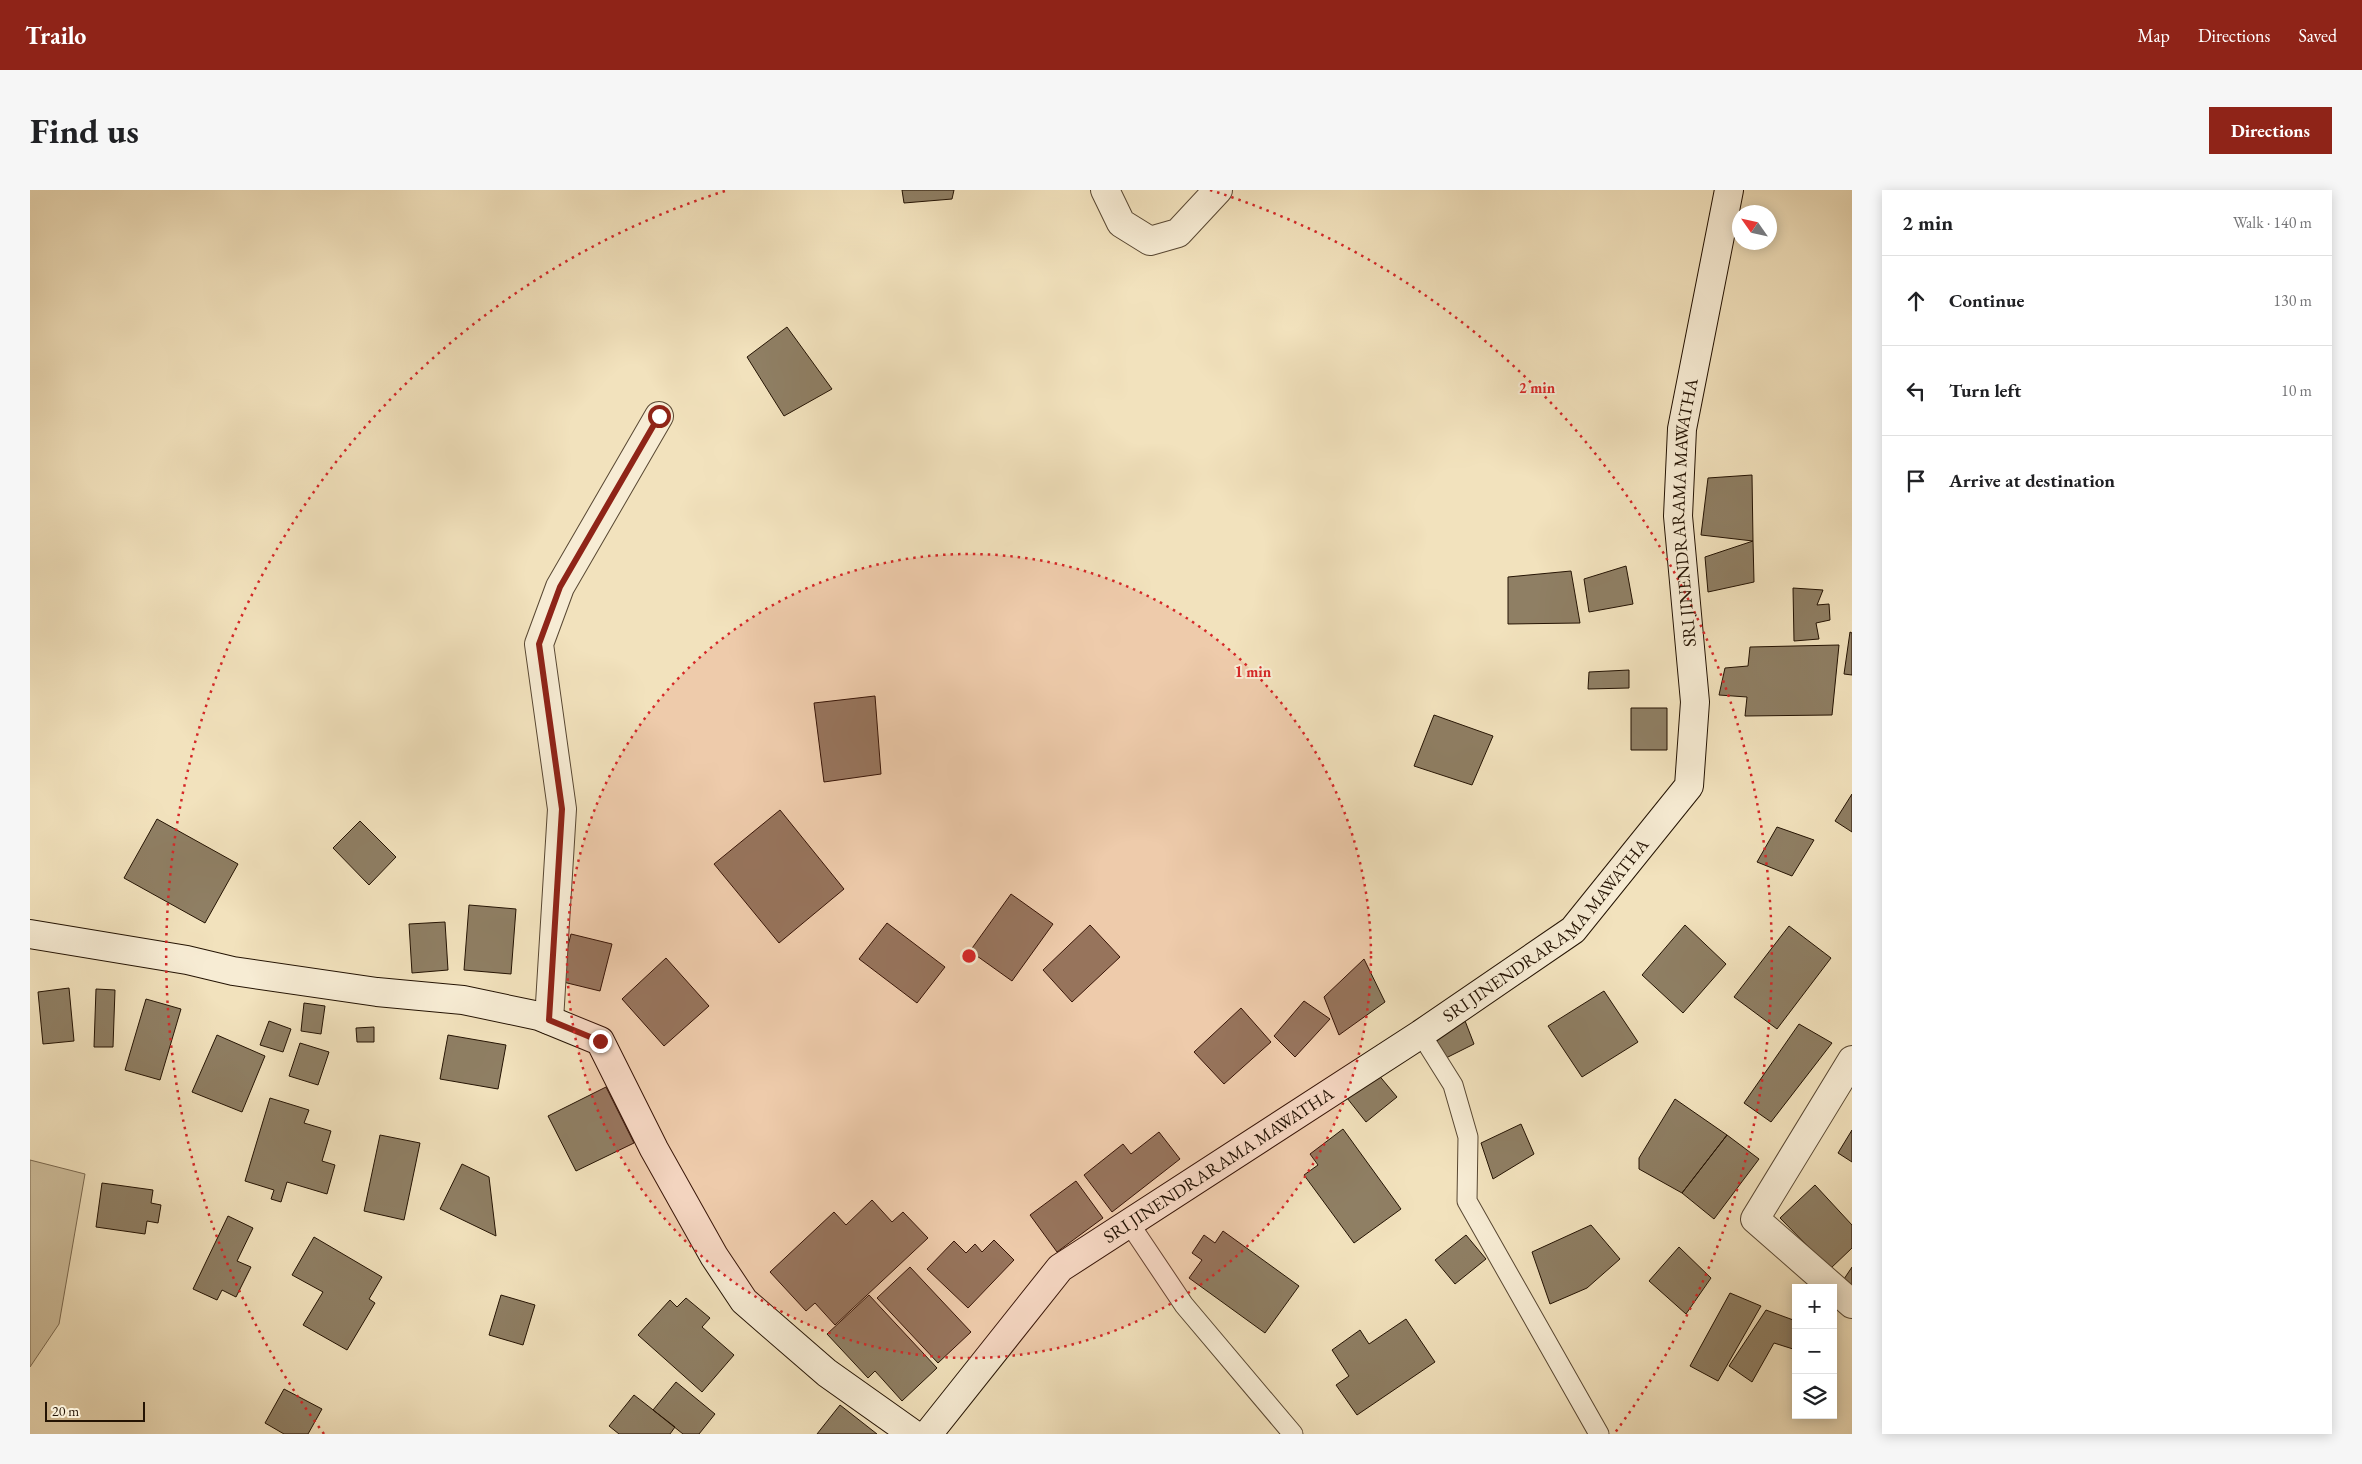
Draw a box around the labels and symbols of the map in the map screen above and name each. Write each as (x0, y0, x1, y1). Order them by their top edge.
north arrow (1732, 205, 1777, 250)
street label: SRI JINENDRARAMA MAWATHA (1666, 376, 1703, 648)
text: 2 min (1519, 378, 1556, 397)
route start (648, 405, 671, 428)
text: 1 min (1235, 662, 1272, 681)
street label: SRI JINENDRARAMA MAWATHA (1438, 833, 1654, 1027)
centre of rings (960, 947, 978, 965)
route end (589, 1030, 612, 1053)
street label: SRI JINENDRARAMA MAWATHA (1099, 1081, 1338, 1248)
scale bar (45, 1399, 145, 1422)

